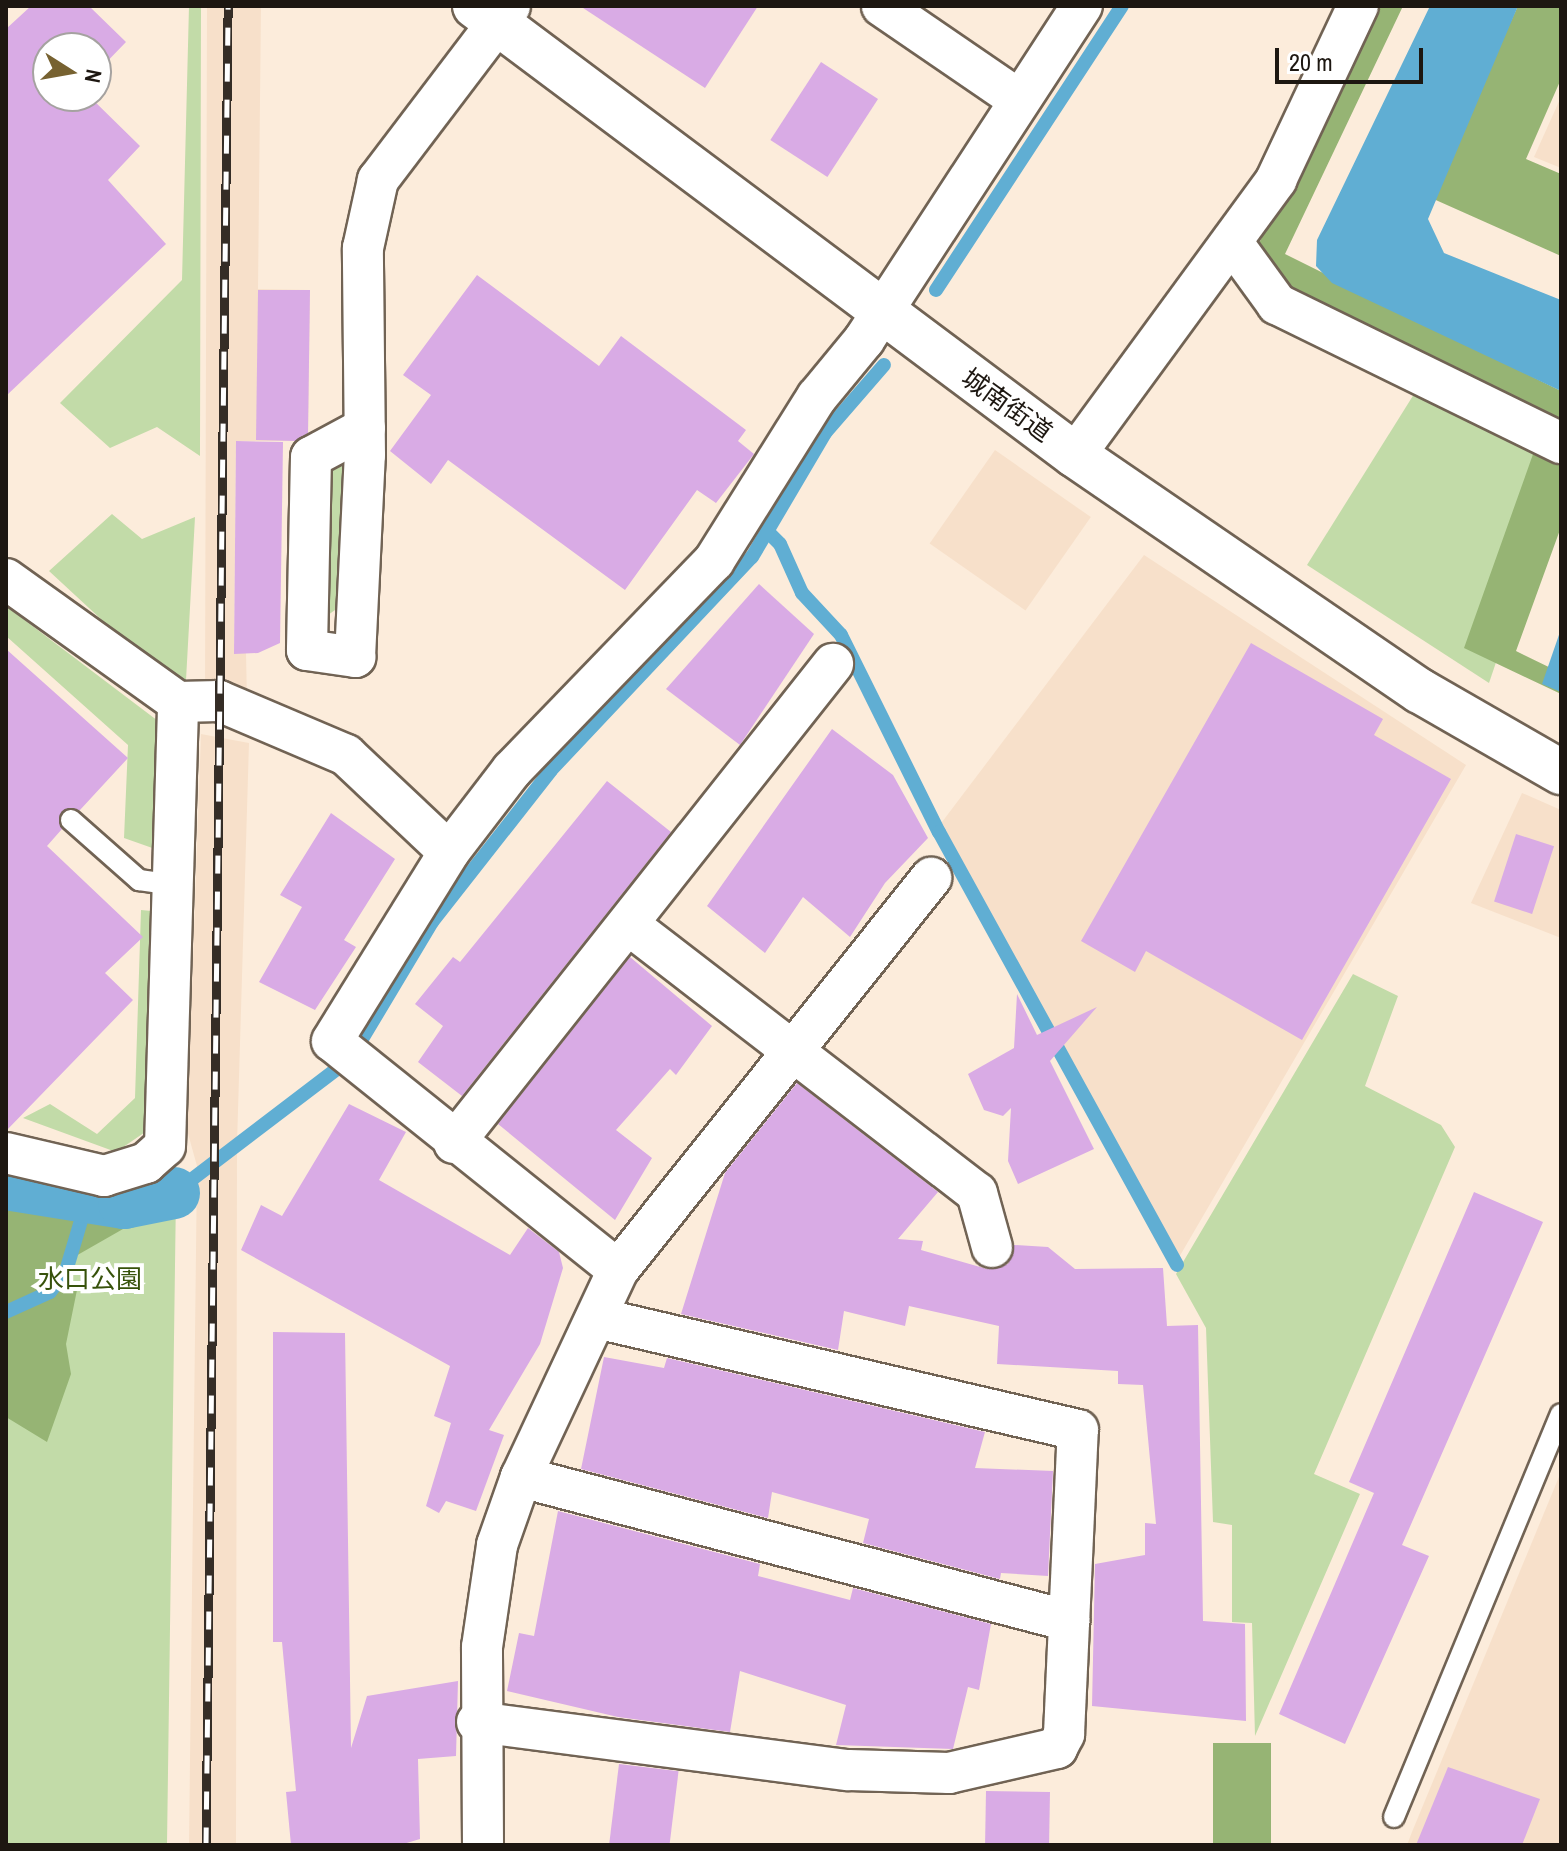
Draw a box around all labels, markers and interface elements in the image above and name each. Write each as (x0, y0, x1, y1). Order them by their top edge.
north arrow (32, 32, 112, 112)
scale bar (1279, 32, 1427, 82)
text: 20 m (1289, 46, 1333, 78)
text: N (78, 67, 110, 85)
street label: 城南街道 (956, 362, 1058, 448)
park label: 水口公園 (38, 1263, 142, 1295)

